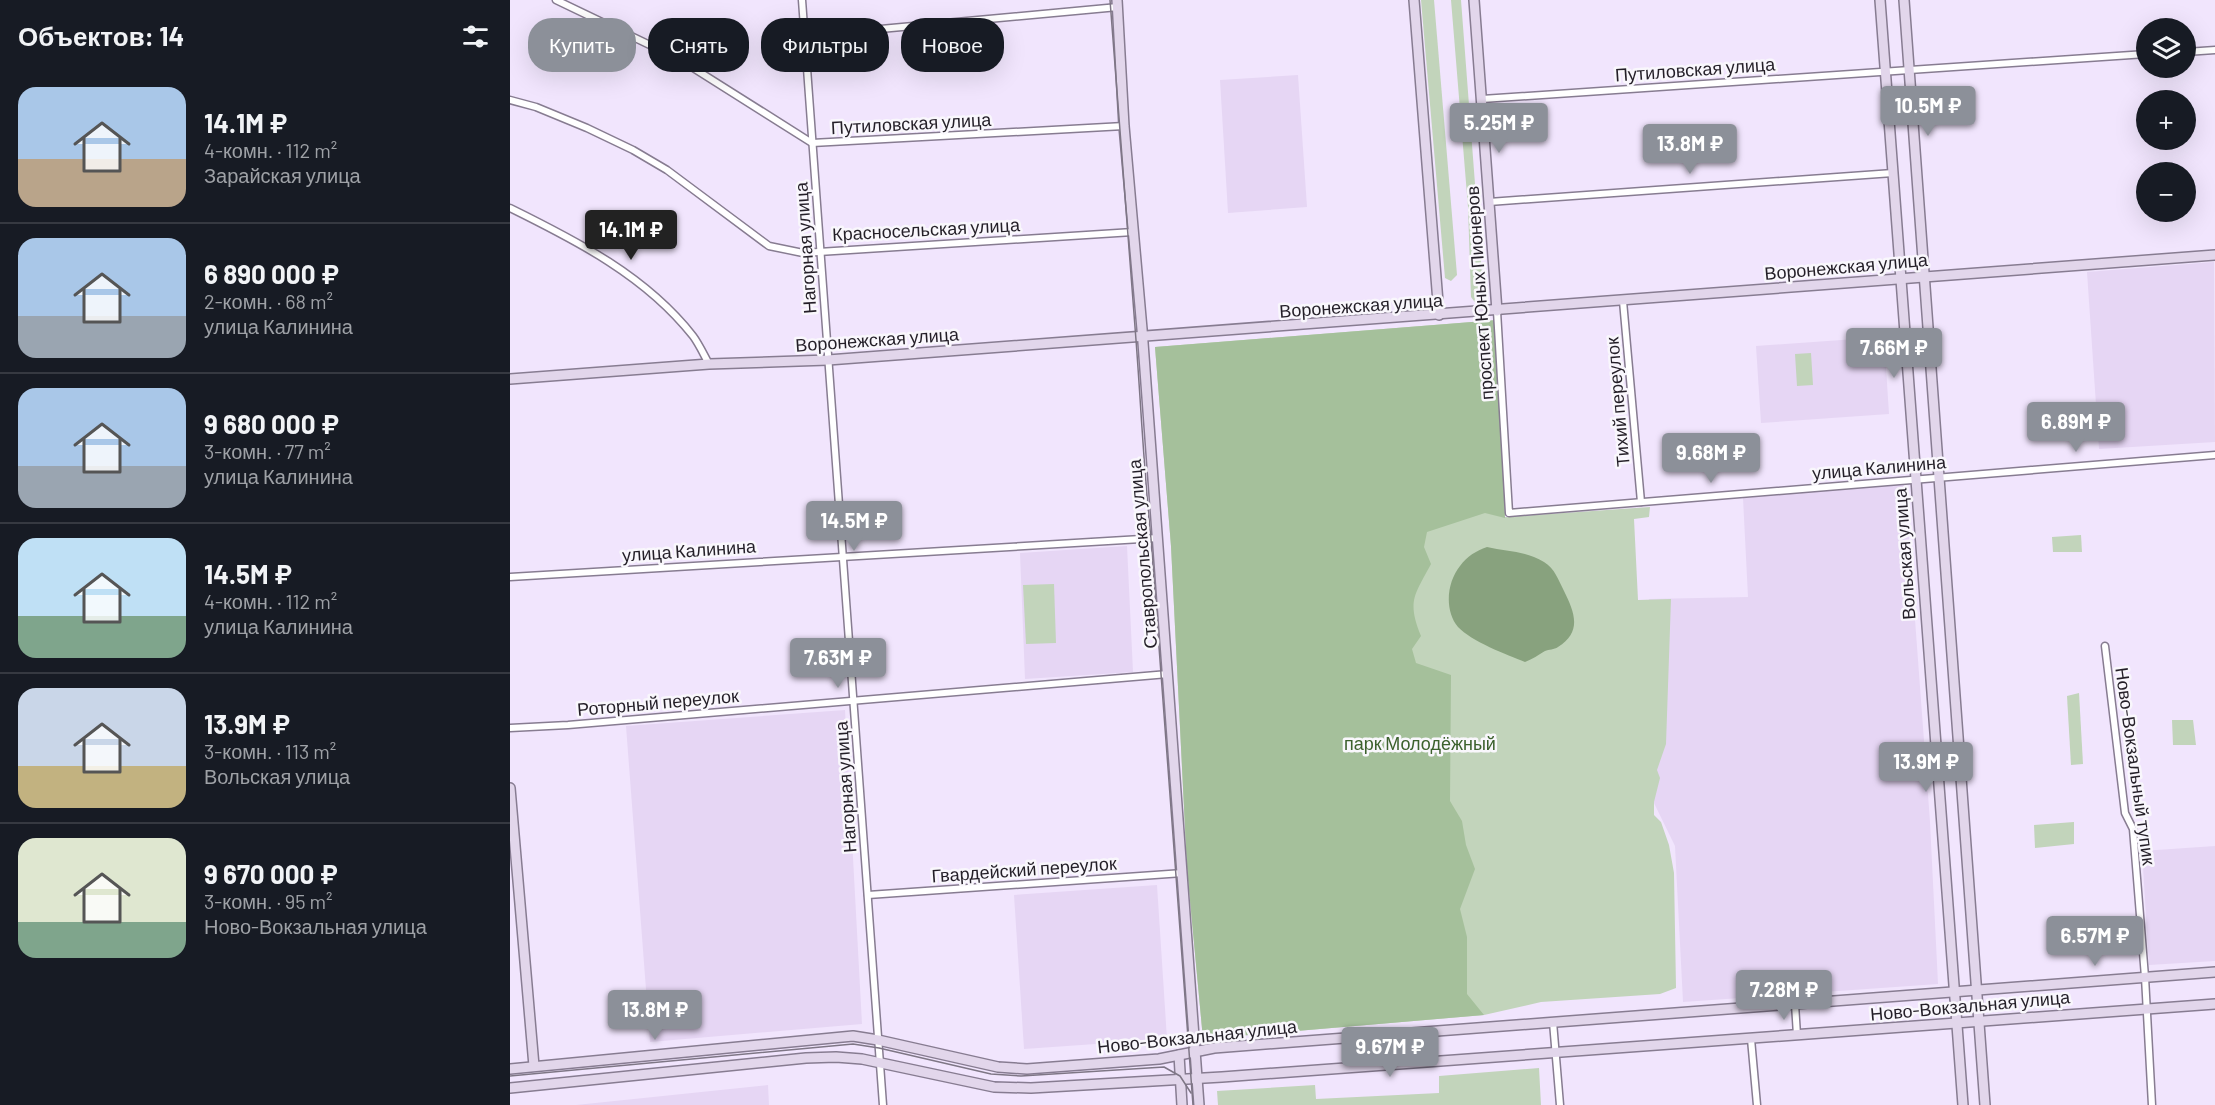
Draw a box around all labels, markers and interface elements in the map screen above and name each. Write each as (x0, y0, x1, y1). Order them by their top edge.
chip: Купить (528, 18, 636, 72)
chip: Снять (648, 18, 749, 72)
chip: Фильтры (761, 18, 889, 72)
chip: Новое (901, 18, 1004, 72)
map controls (2136, 18, 2196, 222)
button: layers (2136, 18, 2196, 78)
text: Объектов: 14 (18, 20, 184, 51)
icon: filters (459, 20, 492, 53)
street label: Путиловская улица (1614, 52, 1777, 86)
pin: 10.5M ₽ (1873, 86, 1983, 137)
button: + (2136, 90, 2196, 150)
text: 10.5M ₽ (1895, 93, 1961, 117)
pin: 5.25M ₽ (1444, 103, 1554, 154)
text: 14.1M ₽ (204, 107, 287, 138)
street label: Путиловская улица (830, 108, 993, 138)
text: 5.25M ₽ (1464, 110, 1534, 134)
icon: home (66, 111, 138, 183)
pin: 13.8M ₽ (1635, 124, 1745, 175)
text: 13.8M ₽ (1657, 131, 1723, 155)
text: 4-комн. · 112 m² (204, 138, 337, 162)
button: − (2136, 162, 2196, 222)
text: Зарайская улица (204, 163, 361, 187)
street label: Нагорная улица (789, 180, 821, 315)
street label: проспект Юных Пионеров (1461, 185, 1497, 401)
pin: 14.1M ₽ (576, 210, 686, 261)
street label: Красносельская улица (832, 213, 1021, 245)
text: 14.1M ₽ (599, 217, 663, 241)
street label: Воронежская улица (1763, 248, 1930, 284)
text: 6 890 000 ₽ (204, 258, 339, 289)
icon: home (66, 262, 138, 334)
street label: Воронежская улица (1278, 288, 1445, 322)
text: 2-комн. · 68 m² (204, 289, 333, 313)
text: улица Калинина (204, 314, 353, 338)
street label: Воронежская улица (794, 322, 961, 356)
pin: 7.66M ₽ (1839, 328, 1949, 379)
text: 7.66M ₽ (1860, 335, 1928, 359)
street label: Тихий переулок (1600, 336, 1634, 468)
pin: 6.89M ₽ (2021, 402, 2131, 453)
text: 9 680 000 ₽ (204, 408, 339, 439)
text: 6.89M ₽ (2041, 409, 2111, 433)
icon: home (66, 412, 138, 484)
pin: 9.68M ₽ (1656, 433, 1766, 484)
text: 3-комн. · 77 m² (204, 439, 331, 463)
text: 9.68M ₽ (1676, 440, 1746, 464)
street label: улица Калинина (1811, 450, 1948, 484)
street label: Ставропольская улица (1123, 457, 1161, 650)
text: улица Калинина (204, 464, 353, 488)
street label: Вольская улица (1888, 487, 1920, 620)
pin: 14.5M ₽ (799, 501, 909, 552)
text: 14.5M ₽ (820, 508, 888, 532)
street label: улица Калинина (621, 534, 758, 566)
text: 14.5M ₽ (204, 558, 292, 589)
icon: home (66, 562, 138, 634)
text: 4-комн. · 112 m² (204, 589, 337, 613)
text: улица Калинина (204, 614, 353, 638)
pin: 7.63M ₽ (783, 638, 893, 689)
text: 7.63M ₽ (804, 645, 872, 669)
street label: Ново-Вокзальный тупик (2111, 666, 2161, 866)
street label: Роторный переулок (576, 684, 740, 720)
text: 13.9M ₽ (204, 708, 290, 739)
icon: home (66, 712, 138, 784)
street label: Нагорная улица (829, 719, 861, 854)
park label: парк Молодёжный (1344, 732, 1496, 754)
text: 3-комн. · 113 m² (204, 739, 336, 763)
pin: 13.9M ₽ (1871, 742, 1981, 793)
text: 13.9M ₽ (1893, 749, 1959, 773)
text: Вольская улица (204, 764, 350, 788)
street label: Гвардейский переулок (931, 852, 1117, 886)
text: 9 670 000 ₽ (204, 858, 338, 889)
icon: home (66, 862, 138, 934)
text: 3-комн. · 95 m² (204, 889, 333, 913)
text: Ново-Вокзальная улица (204, 914, 427, 938)
pin: 6.57M ₽ (2040, 916, 2150, 967)
text: 6.57M ₽ (2060, 923, 2130, 947)
pin: 7.28M ₽ (1729, 970, 1839, 1021)
text: 7.28M ₽ (1750, 977, 1818, 1001)
street label: Ново-Вокзальная улица (1869, 985, 2072, 1025)
pin: 13.8M ₽ (600, 990, 710, 1041)
text: 13.8M ₽ (622, 997, 688, 1021)
street label: Ново-Вокзальная улица (1096, 1014, 1299, 1057)
pin: 9.67M ₽ (1335, 1027, 1445, 1078)
text: 9.67M ₽ (1356, 1034, 1425, 1058)

